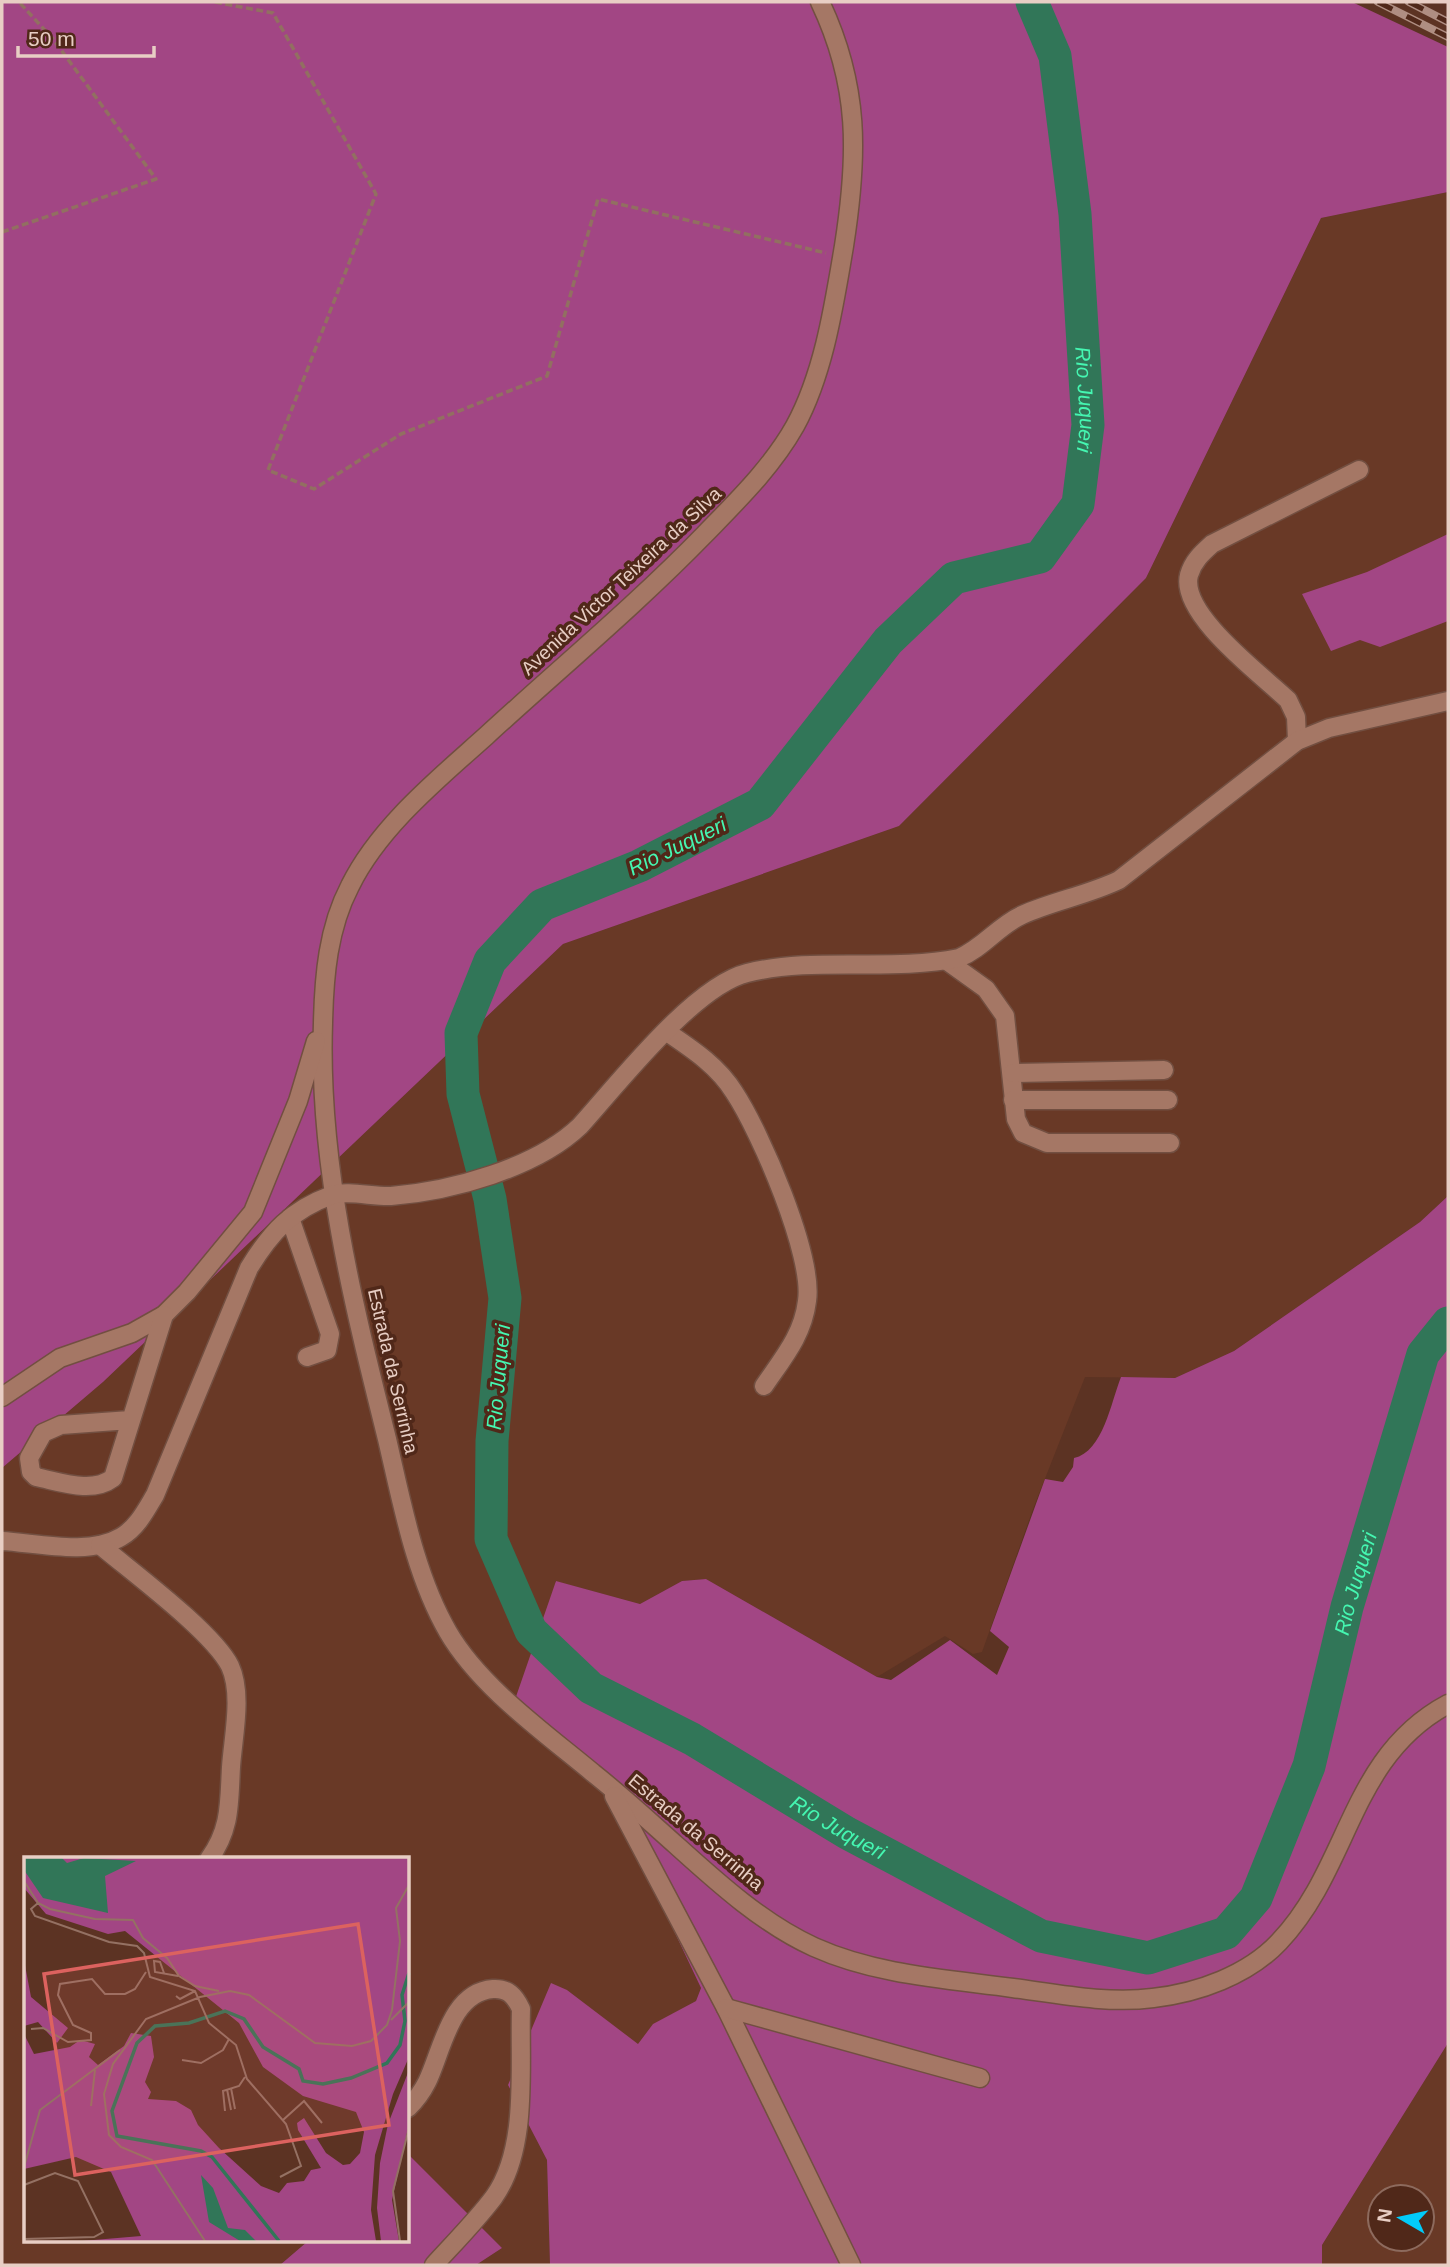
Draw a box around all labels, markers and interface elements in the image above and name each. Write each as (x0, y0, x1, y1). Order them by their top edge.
scale bar (18, 14, 154, 58)
text: 50 m (28, 27, 75, 50)
water label: Rio Juqueri (1072, 346, 1100, 455)
street label: Avenida Victor Teixeira da Silva (517, 483, 725, 679)
water label: Rio Juqueri (624, 812, 731, 880)
street label: Estrada da Serrinha (364, 1286, 422, 1456)
water label: Rio Juqueri (482, 1322, 514, 1431)
water label: Rio Juqueri (1329, 1528, 1381, 1637)
street label: Estrada da Serrinha (625, 1770, 768, 1895)
water label: Rio Juqueri (787, 1790, 891, 1864)
inset map (24, 1857, 410, 2242)
north arrow (1366, 2183, 1436, 2253)
text: N (1373, 2207, 1396, 2224)

